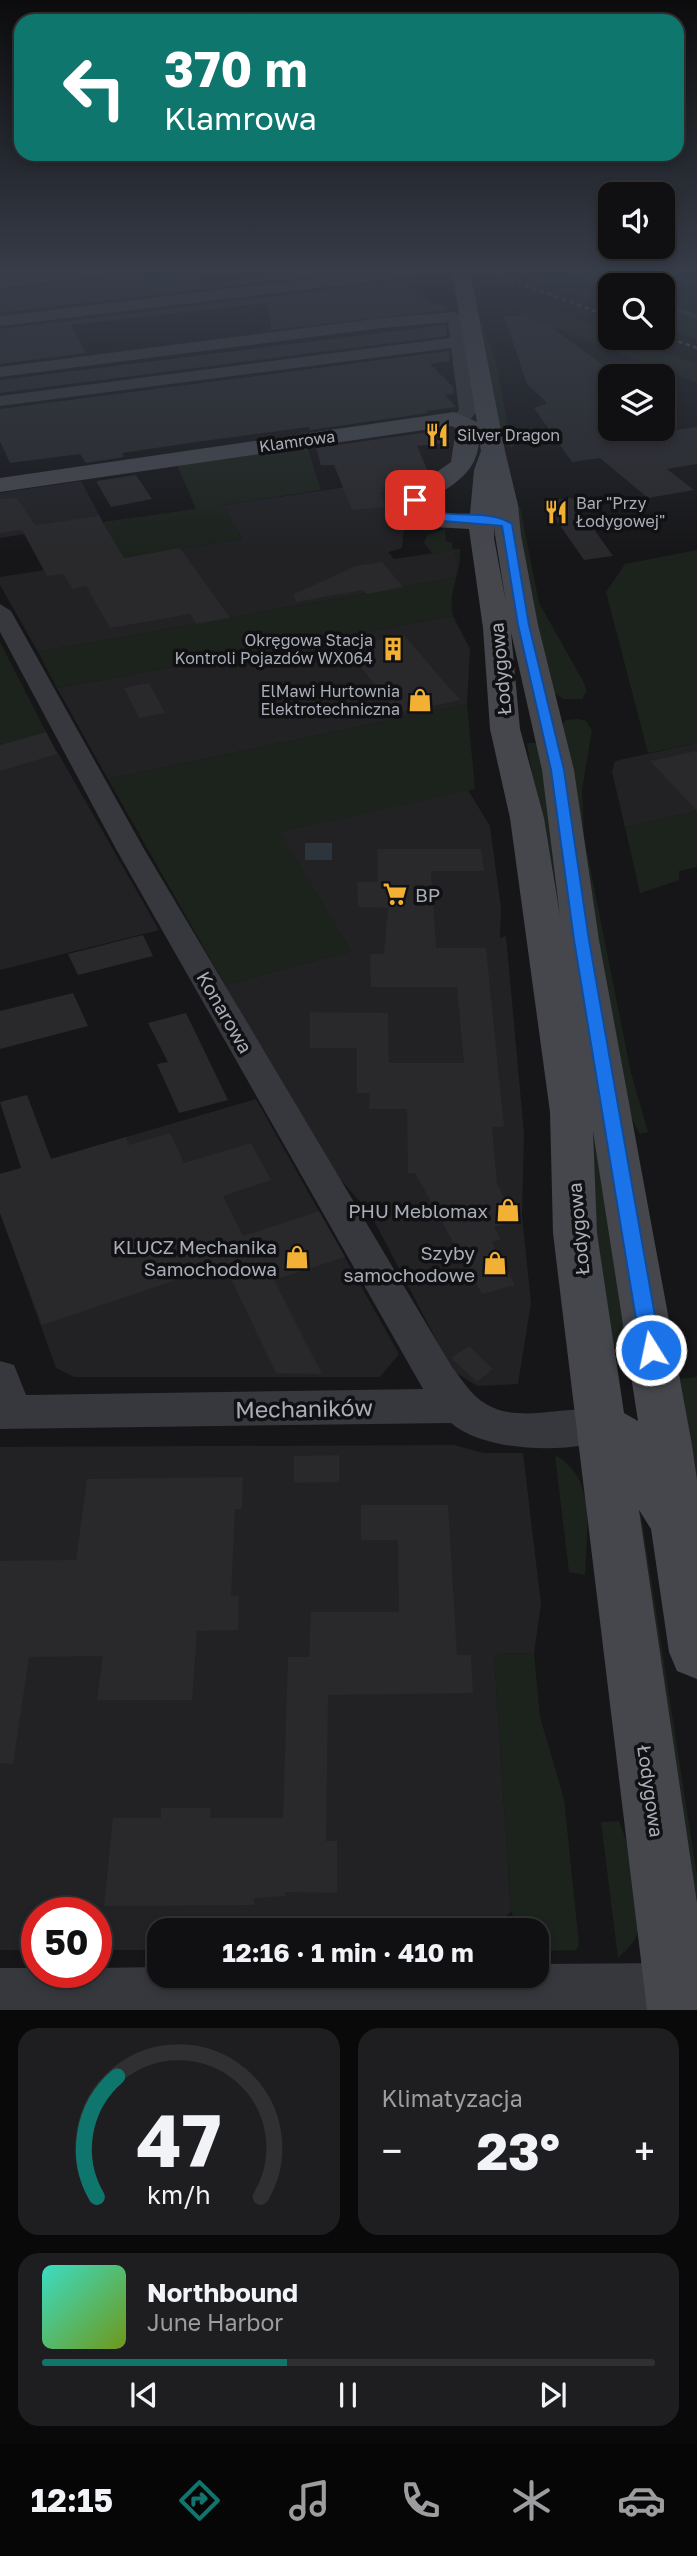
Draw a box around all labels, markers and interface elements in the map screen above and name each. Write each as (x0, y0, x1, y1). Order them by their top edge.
text: 370 m (164, 39, 308, 98)
icon: left (49, 42, 140, 133)
text: Klamrowa (164, 99, 317, 137)
map controls (598, 182, 675, 441)
button: sound (598, 182, 675, 259)
button: search (598, 273, 675, 350)
button: layers (598, 364, 675, 441)
restaurant icon: Silver Dragon (423, 421, 451, 449)
place label: Silver Dragon (457, 425, 560, 445)
street label: Klamrowa (258, 426, 336, 456)
pin (385, 470, 445, 530)
icon: arrive (396, 481, 434, 519)
place label: Bar "Przy Łodygowej" (576, 493, 665, 531)
restaurant icon: Bar "Przy Łodygowej" (542, 498, 570, 526)
street label: Łodygowa (484, 622, 516, 716)
place label: Okręgowa Stacja Kontroli Pojazdów WX064 (174, 630, 373, 668)
building icon: Okręgowa Stacja Kontroli Pojazdów WX064 (379, 635, 407, 663)
place label: ElMawi Hurtownia Elektrotechniczna (260, 681, 400, 719)
shop icon: ElMawi Hurtownia Elektrotechniczna (406, 686, 434, 714)
supermarket icon: BP (381, 880, 409, 908)
place label: BP (415, 883, 440, 906)
street label: Konarowa (192, 967, 258, 1057)
street label: Łodygowa (562, 1182, 594, 1276)
shop icon: PHU Meblomax (494, 1196, 522, 1224)
place label: PHU Meblomax (348, 1199, 488, 1222)
place label: KLUCZ Mechanika Samochodowa (113, 1235, 277, 1280)
place label: Szyby samochodowe (343, 1241, 475, 1286)
shop icon: KLUCZ Mechanika Samochodowa (283, 1243, 311, 1271)
shop icon: Szyby samochodowe (481, 1249, 509, 1277)
position arrow (614, 1313, 688, 1387)
street label: Mechaników (235, 1393, 373, 1423)
street label: Łodygowa (633, 1743, 669, 1839)
speed limit sign: 50 (21, 1897, 112, 1988)
text: 12:16 · 1 min · 410 m (222, 1937, 474, 1968)
text: Klimatyzacja (382, 2084, 523, 2112)
text: 47 (136, 2097, 221, 2184)
text: 23° (476, 2119, 560, 2181)
text: − (382, 2128, 402, 2173)
text: + (634, 2128, 655, 2173)
text: km/h (147, 2179, 211, 2210)
text: Northbound (147, 2277, 298, 2308)
text: June Harbor (147, 2308, 283, 2336)
icon: previous (125, 2376, 163, 2414)
icon: pause (329, 2376, 367, 2414)
icon: next (534, 2376, 572, 2414)
icon: directions (175, 2476, 224, 2525)
icon: music (285, 2476, 334, 2525)
icon: phone (396, 2476, 445, 2525)
icon: climate (507, 2476, 556, 2525)
icon: car (617, 2476, 666, 2525)
text: 12:15 (31, 2481, 113, 2519)

